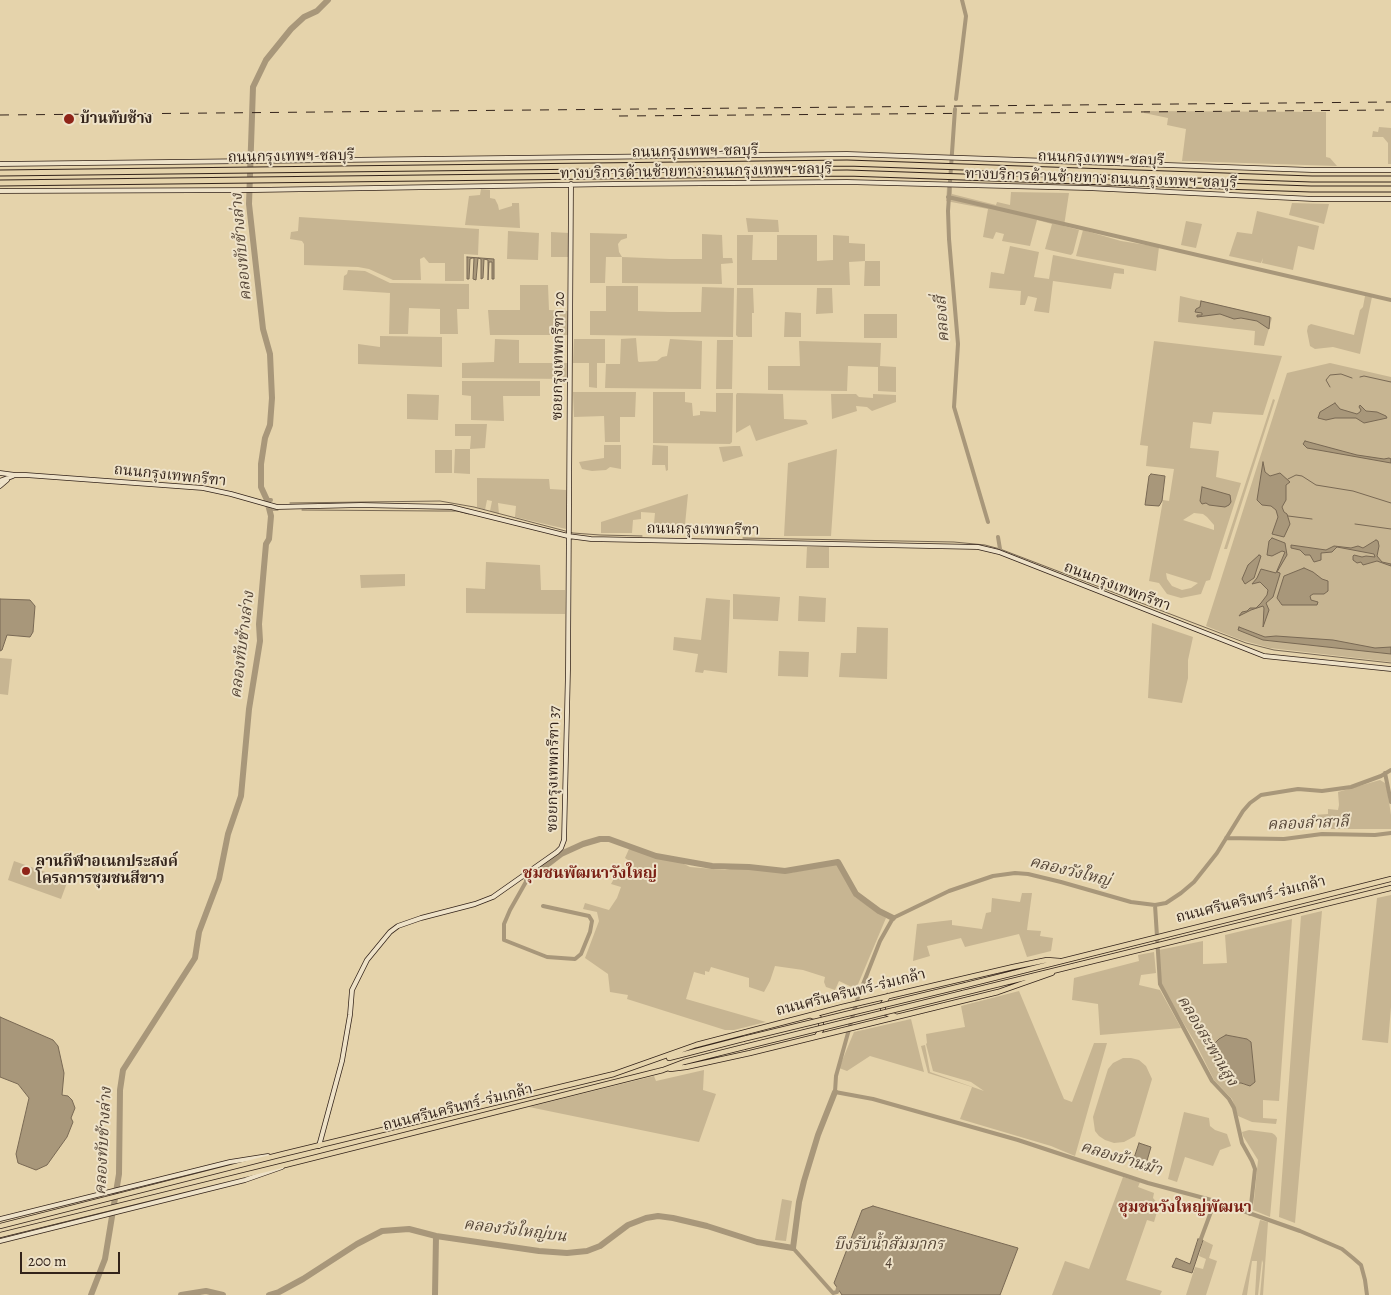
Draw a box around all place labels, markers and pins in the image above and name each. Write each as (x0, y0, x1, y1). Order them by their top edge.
place label: บ้านทับช้าง (80, 110, 152, 128)
marker: บ้านทับช้าง (62, 112, 76, 126)
place label: ลานกีฬาอเนกประสงค์ โครงการชุมชนสีขาว (36, 853, 178, 888)
marker: ลานกีฬาอเนกประสงค์ โครงการชุมชนสีขาว (20, 865, 32, 877)

